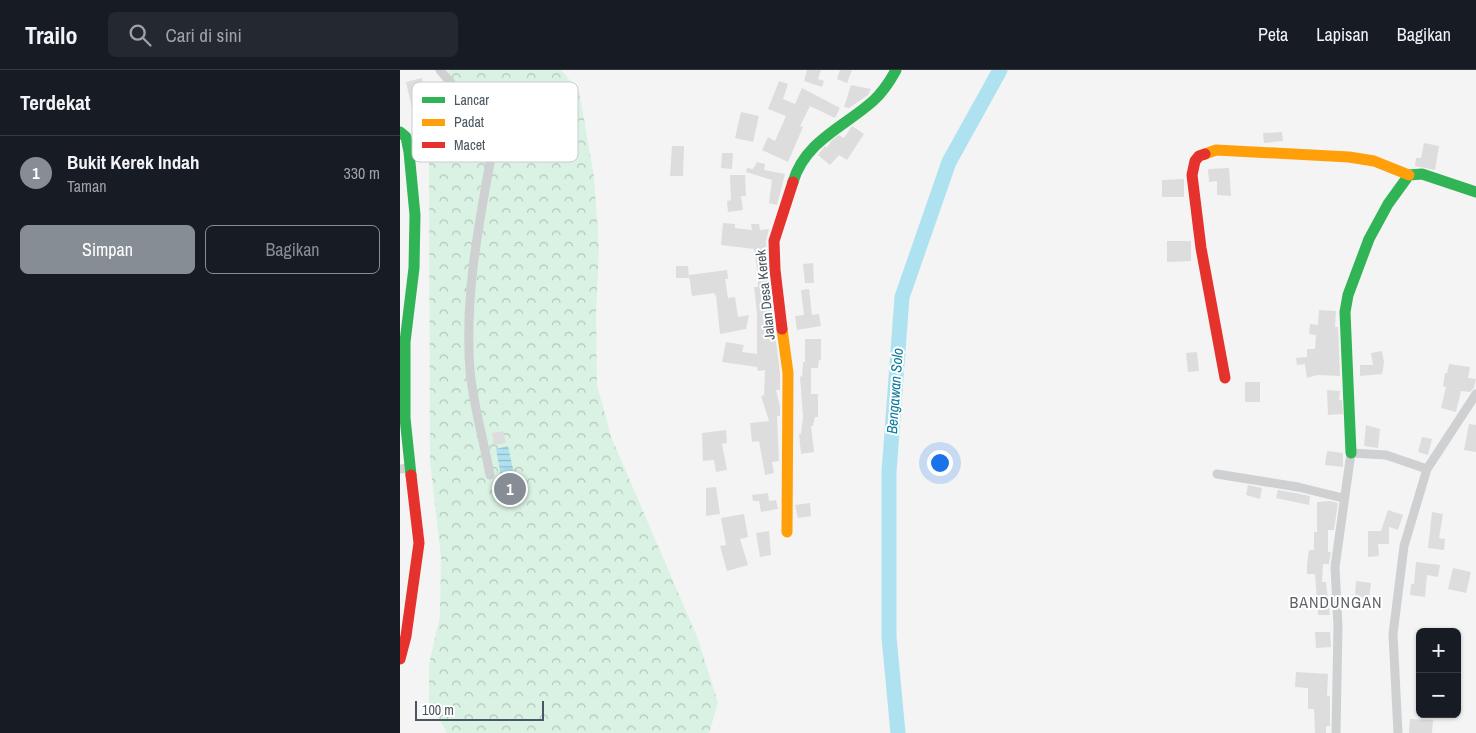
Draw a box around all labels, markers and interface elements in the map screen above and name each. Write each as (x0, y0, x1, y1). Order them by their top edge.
search box (108, 12, 458, 57)
text: Trailo (25, 19, 78, 51)
icon: search (126, 21, 154, 49)
text: Cari di sini (166, 22, 242, 48)
text: Peta (1258, 22, 1288, 47)
text: Lapisan (1316, 22, 1369, 47)
text: Bagikan (1397, 22, 1451, 47)
legend (412, 82, 578, 162)
text: Terdekat (20, 88, 91, 117)
text: Lancar (454, 91, 489, 109)
text: Padat (454, 113, 484, 131)
text: Macet (454, 136, 485, 154)
text: Bukit Kerek Indah (67, 149, 199, 175)
text: 1 (32, 162, 40, 184)
text: 330 m (344, 162, 380, 184)
text: Taman (67, 175, 107, 197)
button: Simpan (20, 225, 195, 274)
button: Bagikan (205, 225, 380, 274)
street label: Jalan Desa Kerek (751, 249, 779, 341)
water label: Bengawan Solo (881, 347, 908, 435)
your location (927, 450, 953, 476)
pin: 1 (494, 470, 526, 508)
district label: BANDUNGAN (1290, 591, 1382, 613)
map controls (1416, 628, 1461, 718)
button: + (1416, 628, 1461, 673)
button: − (1416, 673, 1461, 718)
scale bar (415, 698, 544, 721)
text: 100 m (422, 701, 454, 719)

